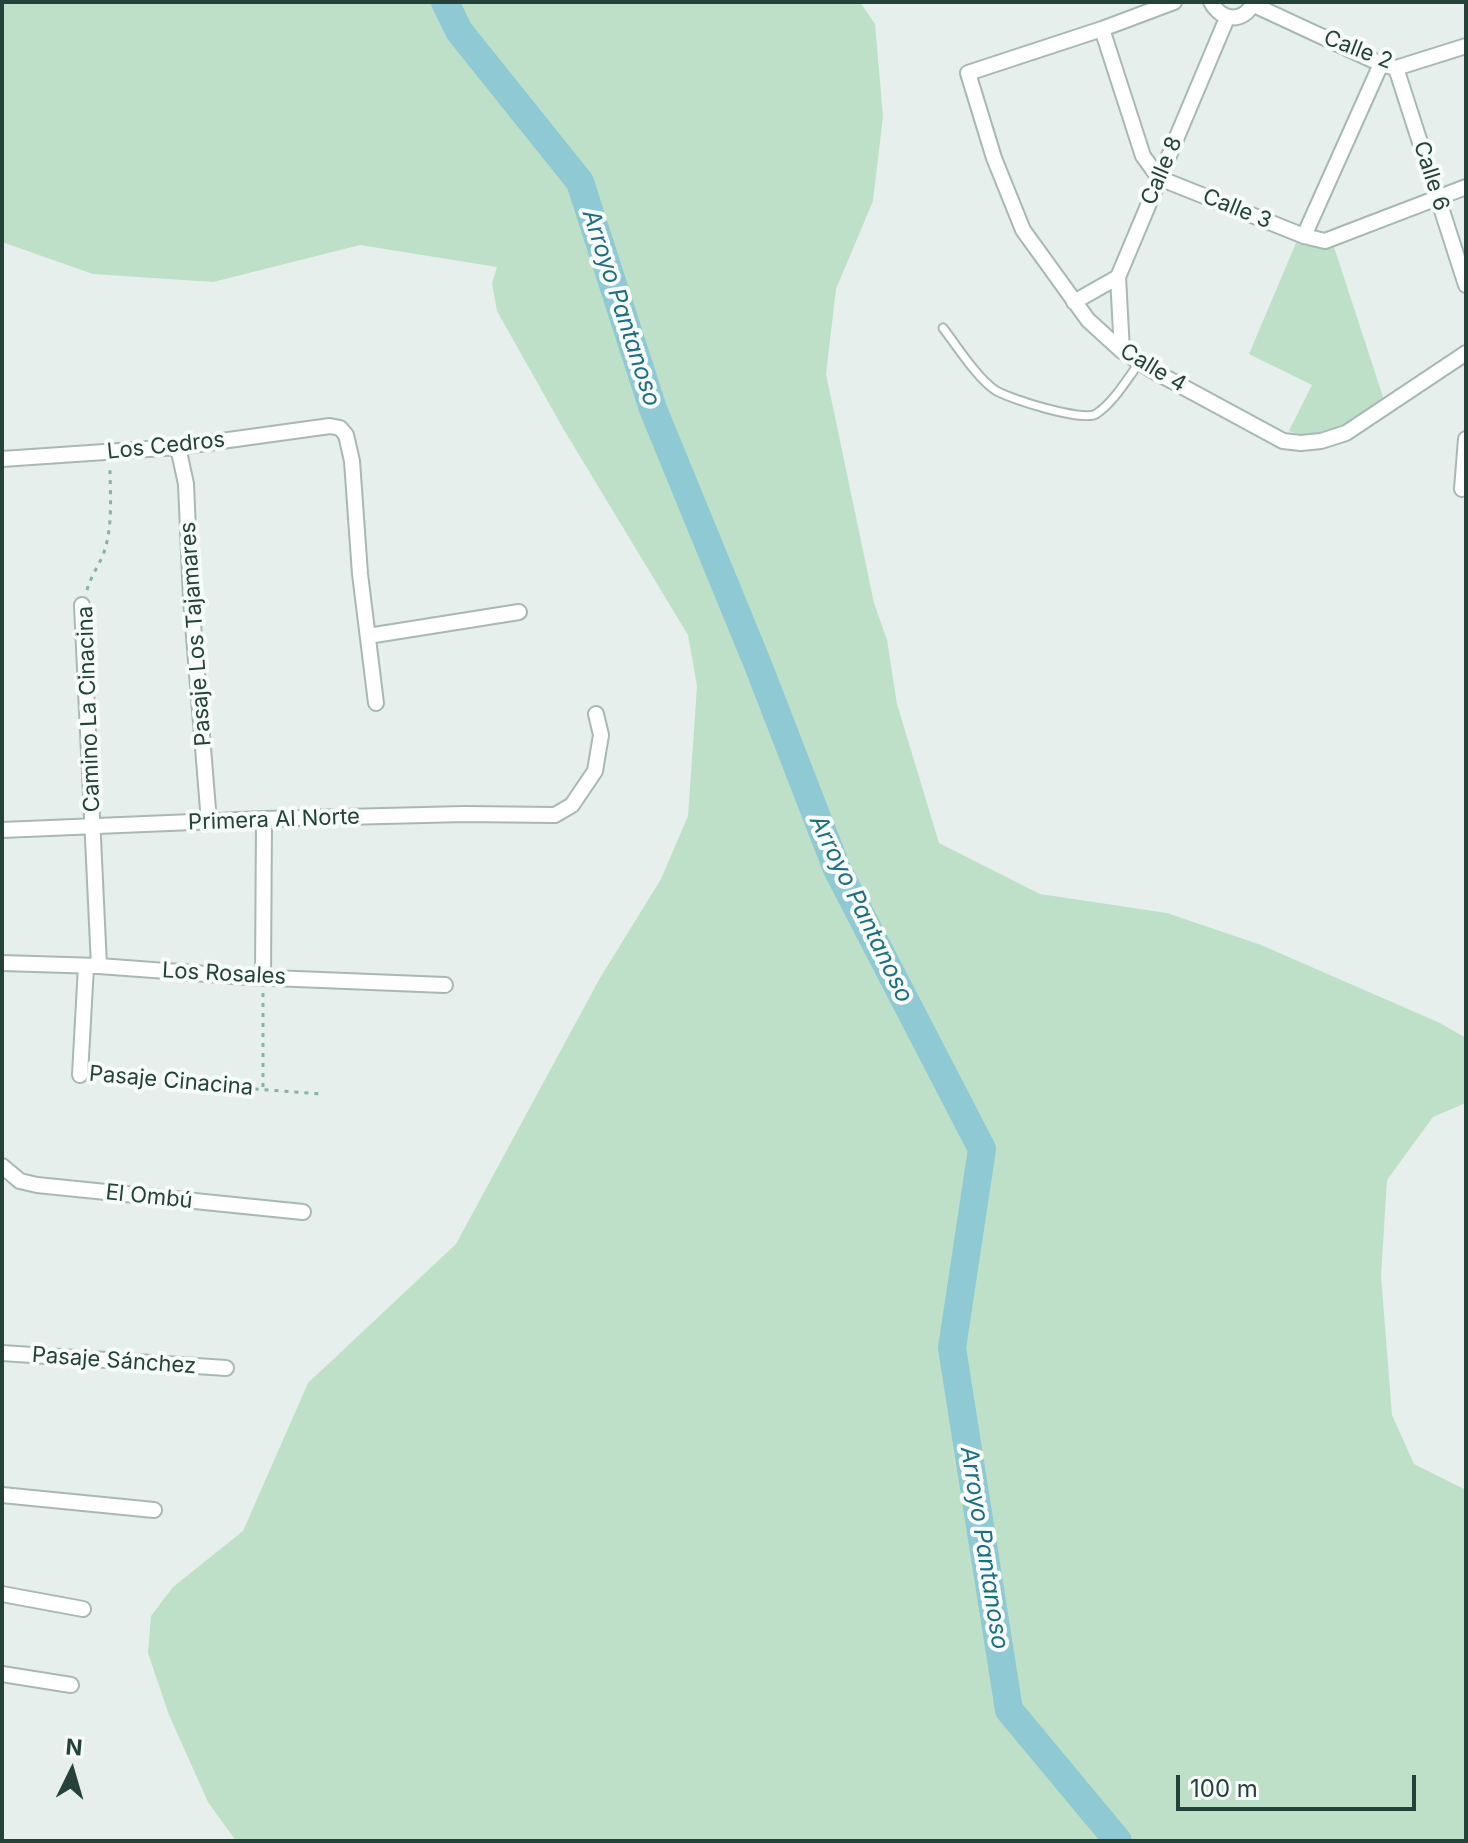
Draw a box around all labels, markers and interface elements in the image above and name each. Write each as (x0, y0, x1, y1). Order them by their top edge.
street label: Calle 2 (1320, 25, 1396, 75)
street label: Calle 8 (1136, 133, 1188, 209)
street label: Calle 6 (1407, 138, 1455, 214)
street label: Calle 3 (1199, 183, 1275, 235)
water label: Arroyo Pantanoso (576, 206, 666, 410)
street label: Calle 4 (1115, 338, 1191, 398)
street label: Los Cedros (106, 427, 226, 465)
street label: Pasaje Los Tajamares (175, 521, 217, 747)
street label: Camino La Cinacina (72, 605, 106, 813)
street label: Primera Al Norte (188, 804, 360, 836)
water label: Arroyo Pantanoso (803, 811, 919, 1007)
street label: Los Rosales (161, 958, 287, 990)
street label: Pasaje Cinacina (88, 1061, 254, 1101)
street label: El Ombú (104, 1179, 194, 1215)
street label: Pasaje Sánchez (31, 1342, 197, 1380)
water label: Arroyo Pantanoso (954, 1445, 1014, 1651)
north arrow (32, 1731, 112, 1811)
text: N (65, 1733, 84, 1761)
scale bar (1180, 1759, 1420, 1809)
text: 100 m (1190, 1774, 1258, 1803)

